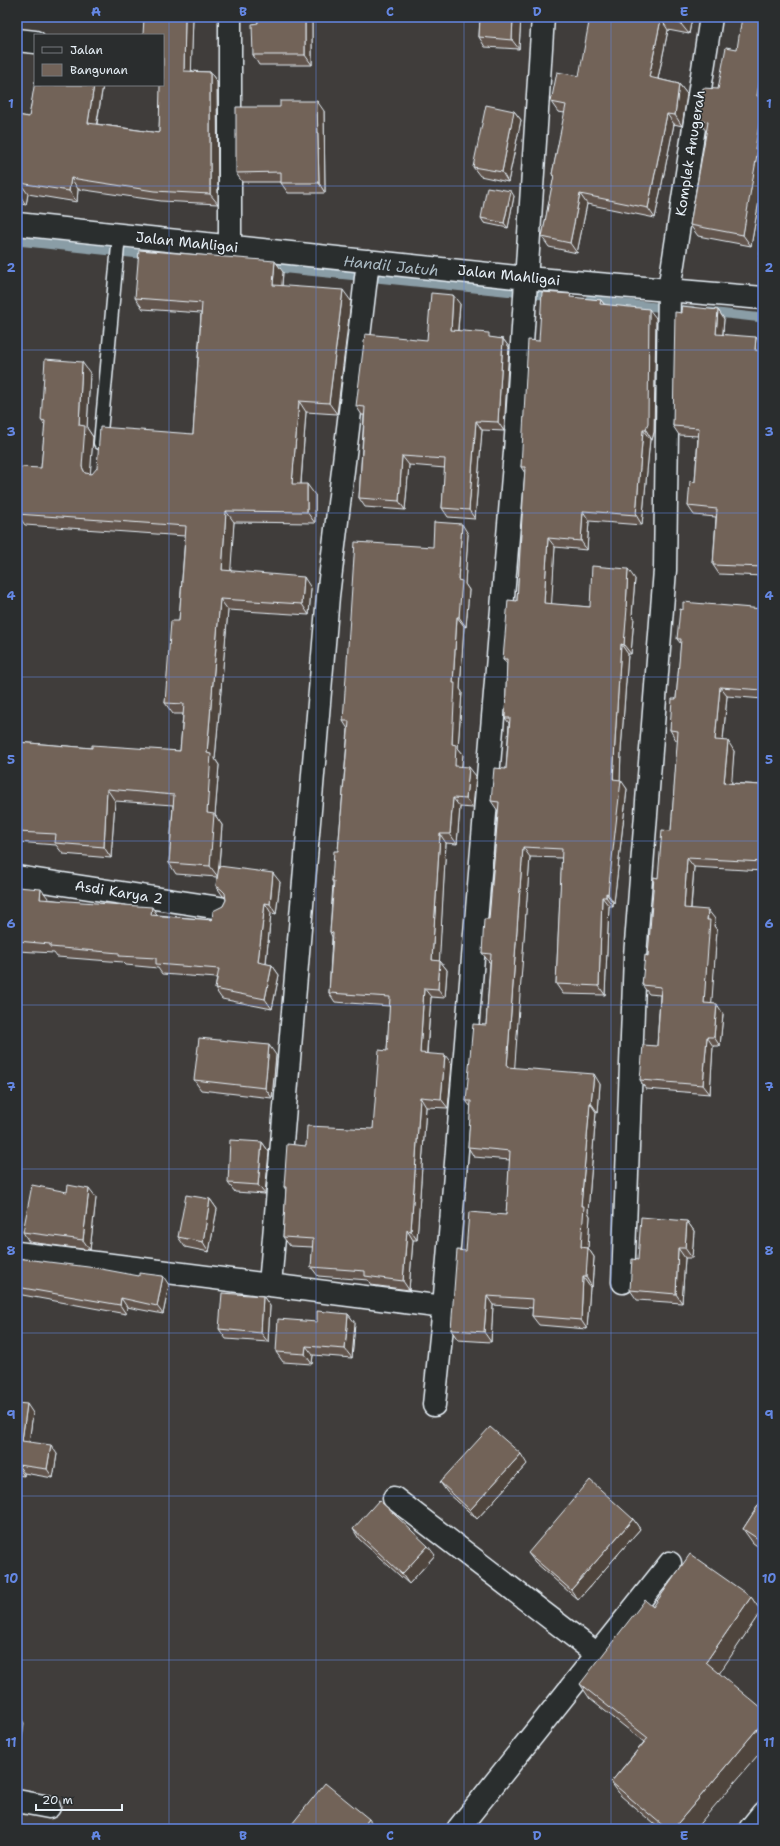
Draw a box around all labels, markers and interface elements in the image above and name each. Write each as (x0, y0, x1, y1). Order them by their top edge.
text: A (91, 3, 101, 20)
text: B (239, 3, 247, 20)
text: C (386, 3, 394, 20)
text: D (532, 3, 542, 20)
text: E (680, 3, 689, 20)
legend (34, 34, 164, 86)
text: Jalan (70, 42, 103, 58)
text: Bangunan (70, 62, 128, 78)
street label: Komplek Anugerah (671, 89, 709, 217)
text: 1 (8, 95, 14, 112)
text: 1 (766, 95, 772, 112)
street label: Jalan Mahligai (135, 228, 239, 256)
water label: Handil Jatuh (342, 251, 440, 281)
text: 2 (6, 259, 16, 276)
text: 2 (764, 259, 774, 276)
street label: Jalan Mahligai (457, 261, 561, 289)
text: 3 (6, 423, 16, 440)
text: 3 (764, 423, 774, 440)
text: 4 (6, 587, 16, 604)
text: 4 (764, 587, 774, 604)
text: 5 (7, 751, 15, 768)
text: 5 (765, 751, 773, 768)
street label: Asdi Karya 2 (74, 876, 164, 908)
text: 6 (6, 915, 16, 932)
text: 6 (764, 915, 774, 932)
text: 7 (6, 1078, 16, 1095)
text: 7 (764, 1078, 774, 1095)
text: 8 (6, 1242, 16, 1259)
text: 8 (764, 1242, 774, 1259)
text: 9 (6, 1406, 16, 1423)
text: 9 (764, 1406, 774, 1423)
text: 10 (4, 1570, 18, 1587)
text: 10 (762, 1570, 776, 1587)
text: 11 (5, 1734, 17, 1751)
text: 11 (763, 1734, 775, 1751)
scale bar (36, 1786, 122, 1812)
text: 20 m (42, 1792, 73, 1808)
text: A (91, 1827, 101, 1844)
text: B (239, 1827, 247, 1844)
text: C (386, 1827, 394, 1844)
text: D (532, 1827, 542, 1844)
text: E (680, 1827, 689, 1844)

